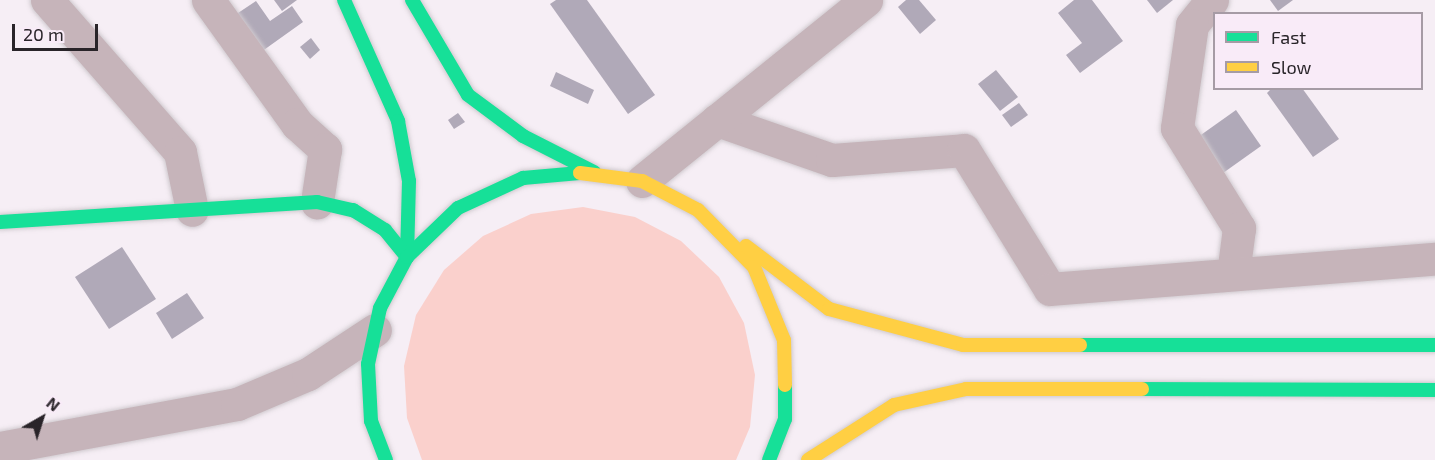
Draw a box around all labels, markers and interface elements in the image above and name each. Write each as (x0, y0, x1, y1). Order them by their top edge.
scale bar (15, 12, 100, 50)
legend (1213, 12, 1423, 90)
text: 20 m (23, 23, 64, 45)
text: Fast (1271, 26, 1306, 48)
text: Slow (1271, 56, 1311, 78)
north arrow (12, 388, 72, 448)
text: N (43, 393, 64, 415)

